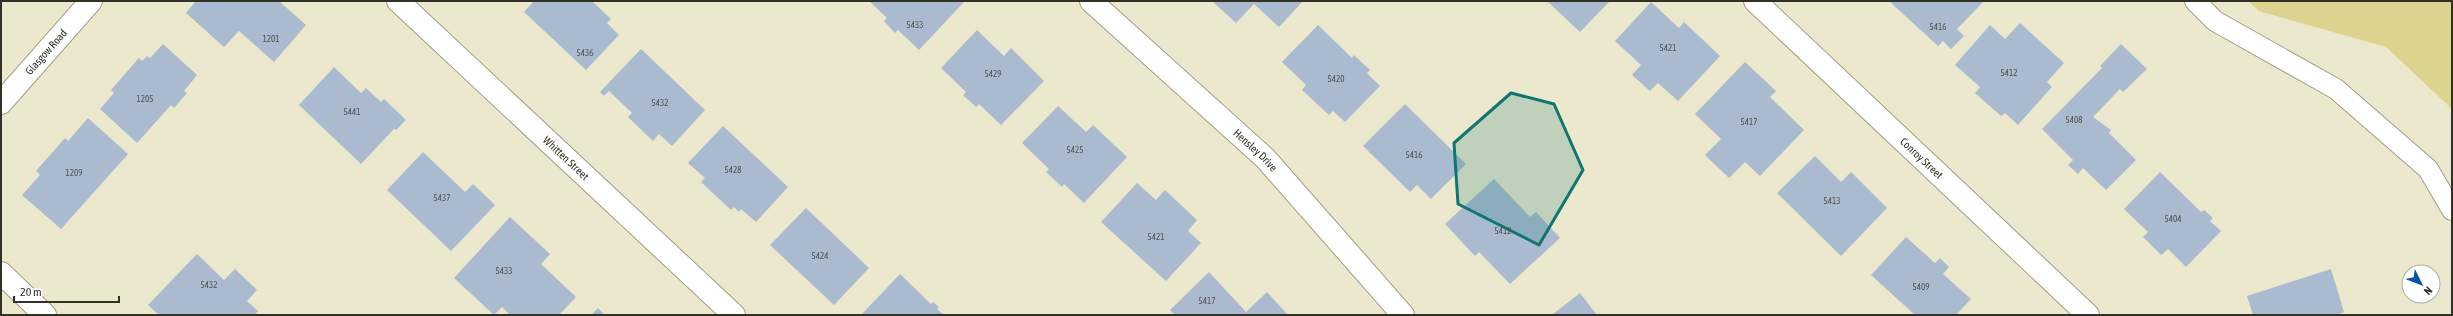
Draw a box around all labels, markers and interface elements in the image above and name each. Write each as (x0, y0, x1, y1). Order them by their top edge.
house number: 5433 (907, 20, 923, 30)
house number: 5416 (1930, 22, 1946, 32)
street label: Glasgow Road (23, 27, 69, 77)
house number: 1201 (263, 34, 279, 44)
house number: 5421 (1660, 43, 1676, 53)
house number: 5436 (577, 48, 593, 58)
house number: 5412 (2001, 68, 2017, 78)
house number: 5429 (985, 69, 1001, 79)
house number: 5420 (1328, 74, 1344, 84)
house number: 1205 (137, 94, 153, 104)
house number: 5432 (652, 98, 668, 108)
house number: 5441 (344, 107, 360, 117)
house number: 5408 (2066, 115, 2082, 125)
house number: 5417 (1741, 117, 1757, 127)
street label: Hensley Drive (1231, 127, 1280, 174)
street label: Whitten Street (541, 134, 591, 182)
street label: Conroy Street (1898, 135, 1945, 181)
house number: 5425 (1067, 145, 1083, 155)
house number: 5416 (1406, 150, 1422, 160)
house number: 5428 (725, 165, 741, 175)
house number: 1209 (66, 168, 82, 178)
house number: 5437 (434, 193, 450, 203)
house number: 5413 (1824, 196, 1840, 206)
house number: 5404 (2165, 214, 2181, 224)
house number: 5412 (1495, 226, 1511, 236)
house number: 5421 (1148, 232, 1164, 242)
house number: 5424 (812, 251, 828, 261)
north arrow (2401, 264, 2441, 304)
house number: 5433 (496, 266, 512, 276)
scale bar (14, 278, 119, 304)
house number: 5432 (201, 280, 217, 290)
house number: 5409 (1913, 282, 1929, 292)
text: N (2422, 284, 2435, 297)
text: 20 m (20, 285, 42, 299)
house number: 5417 (1199, 296, 1215, 306)

